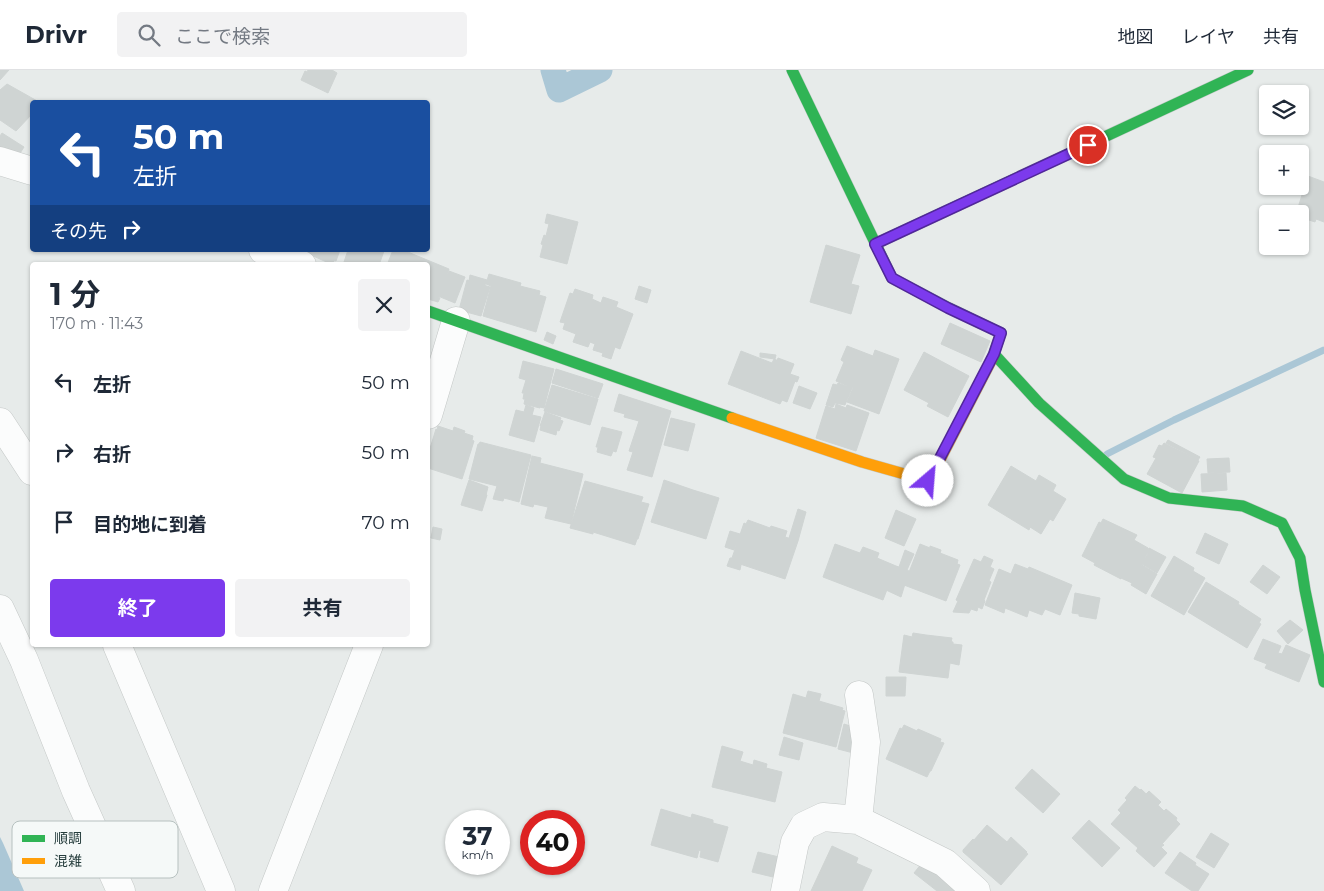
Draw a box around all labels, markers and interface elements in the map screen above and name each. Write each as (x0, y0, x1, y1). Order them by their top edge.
search box (117, 12, 467, 57)
text: Drivr (25, 20, 87, 49)
icon: search (135, 21, 163, 49)
text: ここで検索 (175, 25, 270, 48)
text: 地図 (1118, 26, 1154, 48)
text: レイヤ (1182, 26, 1235, 48)
text: 共有 (1263, 26, 1299, 48)
map controls (1259, 85, 1309, 255)
button: layers (1259, 85, 1309, 135)
text: 50 m (133, 115, 224, 158)
icon: left (50, 120, 115, 185)
pin (1067, 124, 1109, 166)
icon: arrive (1074, 131, 1102, 159)
button: + (1259, 145, 1309, 195)
text: 左折 (133, 163, 177, 190)
button: − (1259, 205, 1309, 255)
icon: right (117, 215, 145, 243)
text: その先 (50, 220, 107, 243)
text: 1 分 (50, 276, 100, 313)
button: close (358, 279, 410, 331)
text: 170 m · 11:43 (50, 314, 143, 333)
icon: left (50, 368, 78, 396)
text: 50 m (362, 371, 410, 394)
text: 左折 (93, 373, 131, 396)
icon: right (50, 438, 78, 466)
text: 50 m (362, 441, 410, 464)
text: 右折 (93, 443, 131, 466)
position arrow (901, 454, 953, 506)
icon: arrive (50, 508, 78, 536)
text: 70 m (361, 511, 410, 534)
text: 目的地に到着 (93, 513, 207, 536)
button: 終了 (50, 579, 225, 637)
button: 共有 (235, 579, 410, 637)
speed limit sign: 40 (520, 810, 585, 875)
legend (12, 821, 178, 878)
text: 37 (462, 821, 493, 851)
text: 順調 (54, 829, 82, 847)
text: km/h (461, 847, 494, 862)
text: 混雑 (54, 852, 82, 870)

